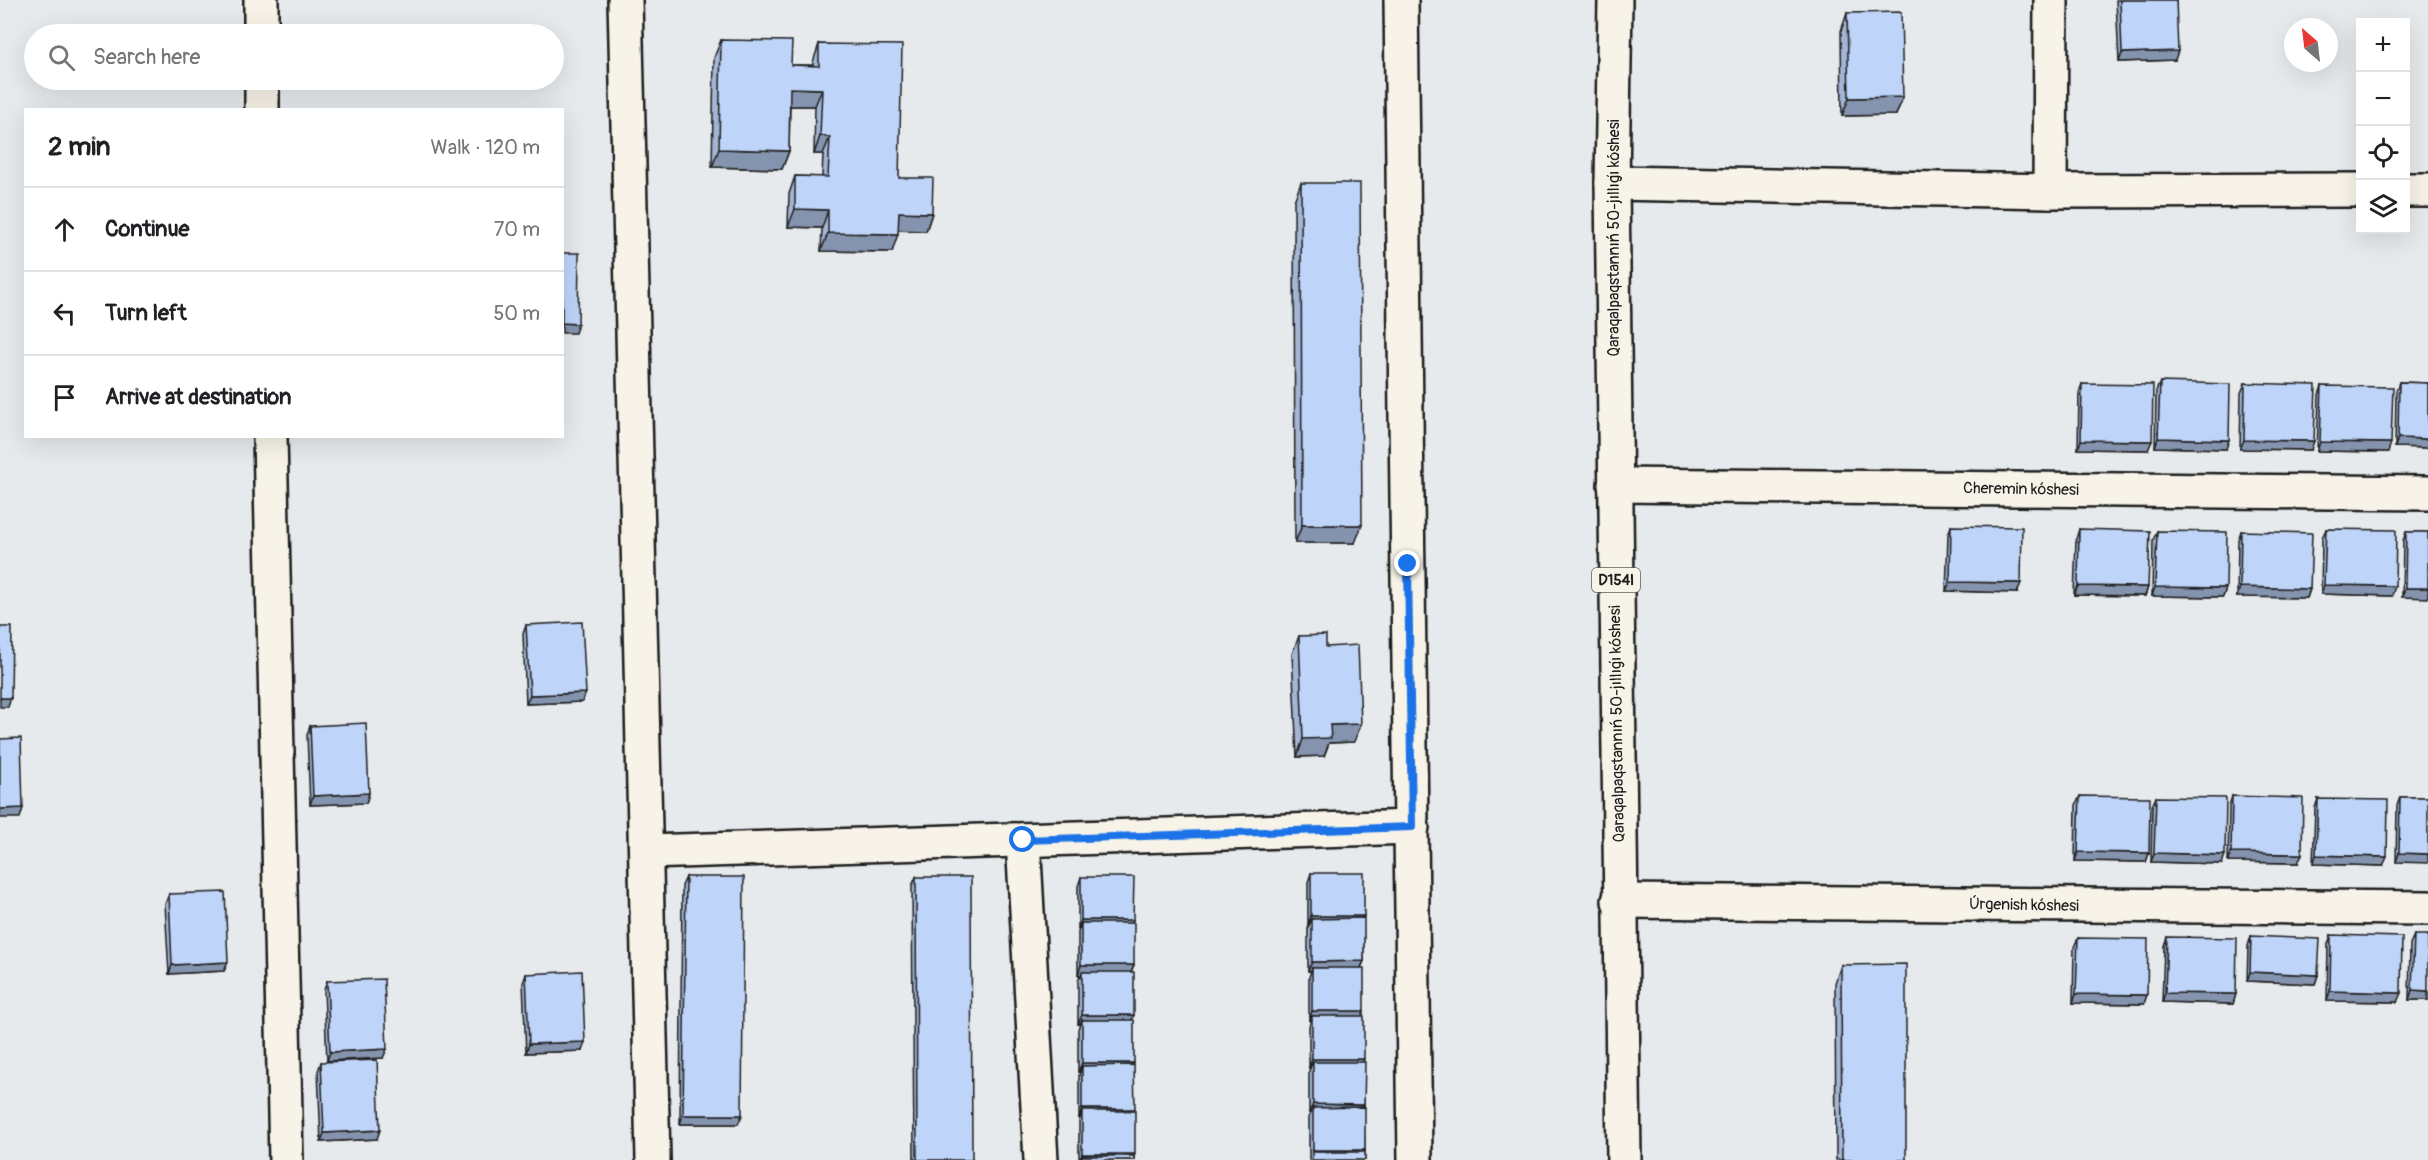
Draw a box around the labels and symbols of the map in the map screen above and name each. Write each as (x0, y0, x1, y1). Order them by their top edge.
north arrow (2284, 18, 2338, 72)
street label: Qaraqalpaqstannıń 50-jıllıǵı kóshesi (1604, 119, 1624, 357)
street label: Cheremin kóshesi (1963, 478, 2079, 500)
route end (1394, 550, 1420, 576)
road number: D154l (1592, 568, 1640, 592)
street label: Qaraqalpaqstannıń 50-jıllıǵı kóshesi (1605, 605, 1629, 843)
route start (1009, 826, 1035, 852)
street label: Úrgenish kóshesi (1969, 894, 2079, 916)

